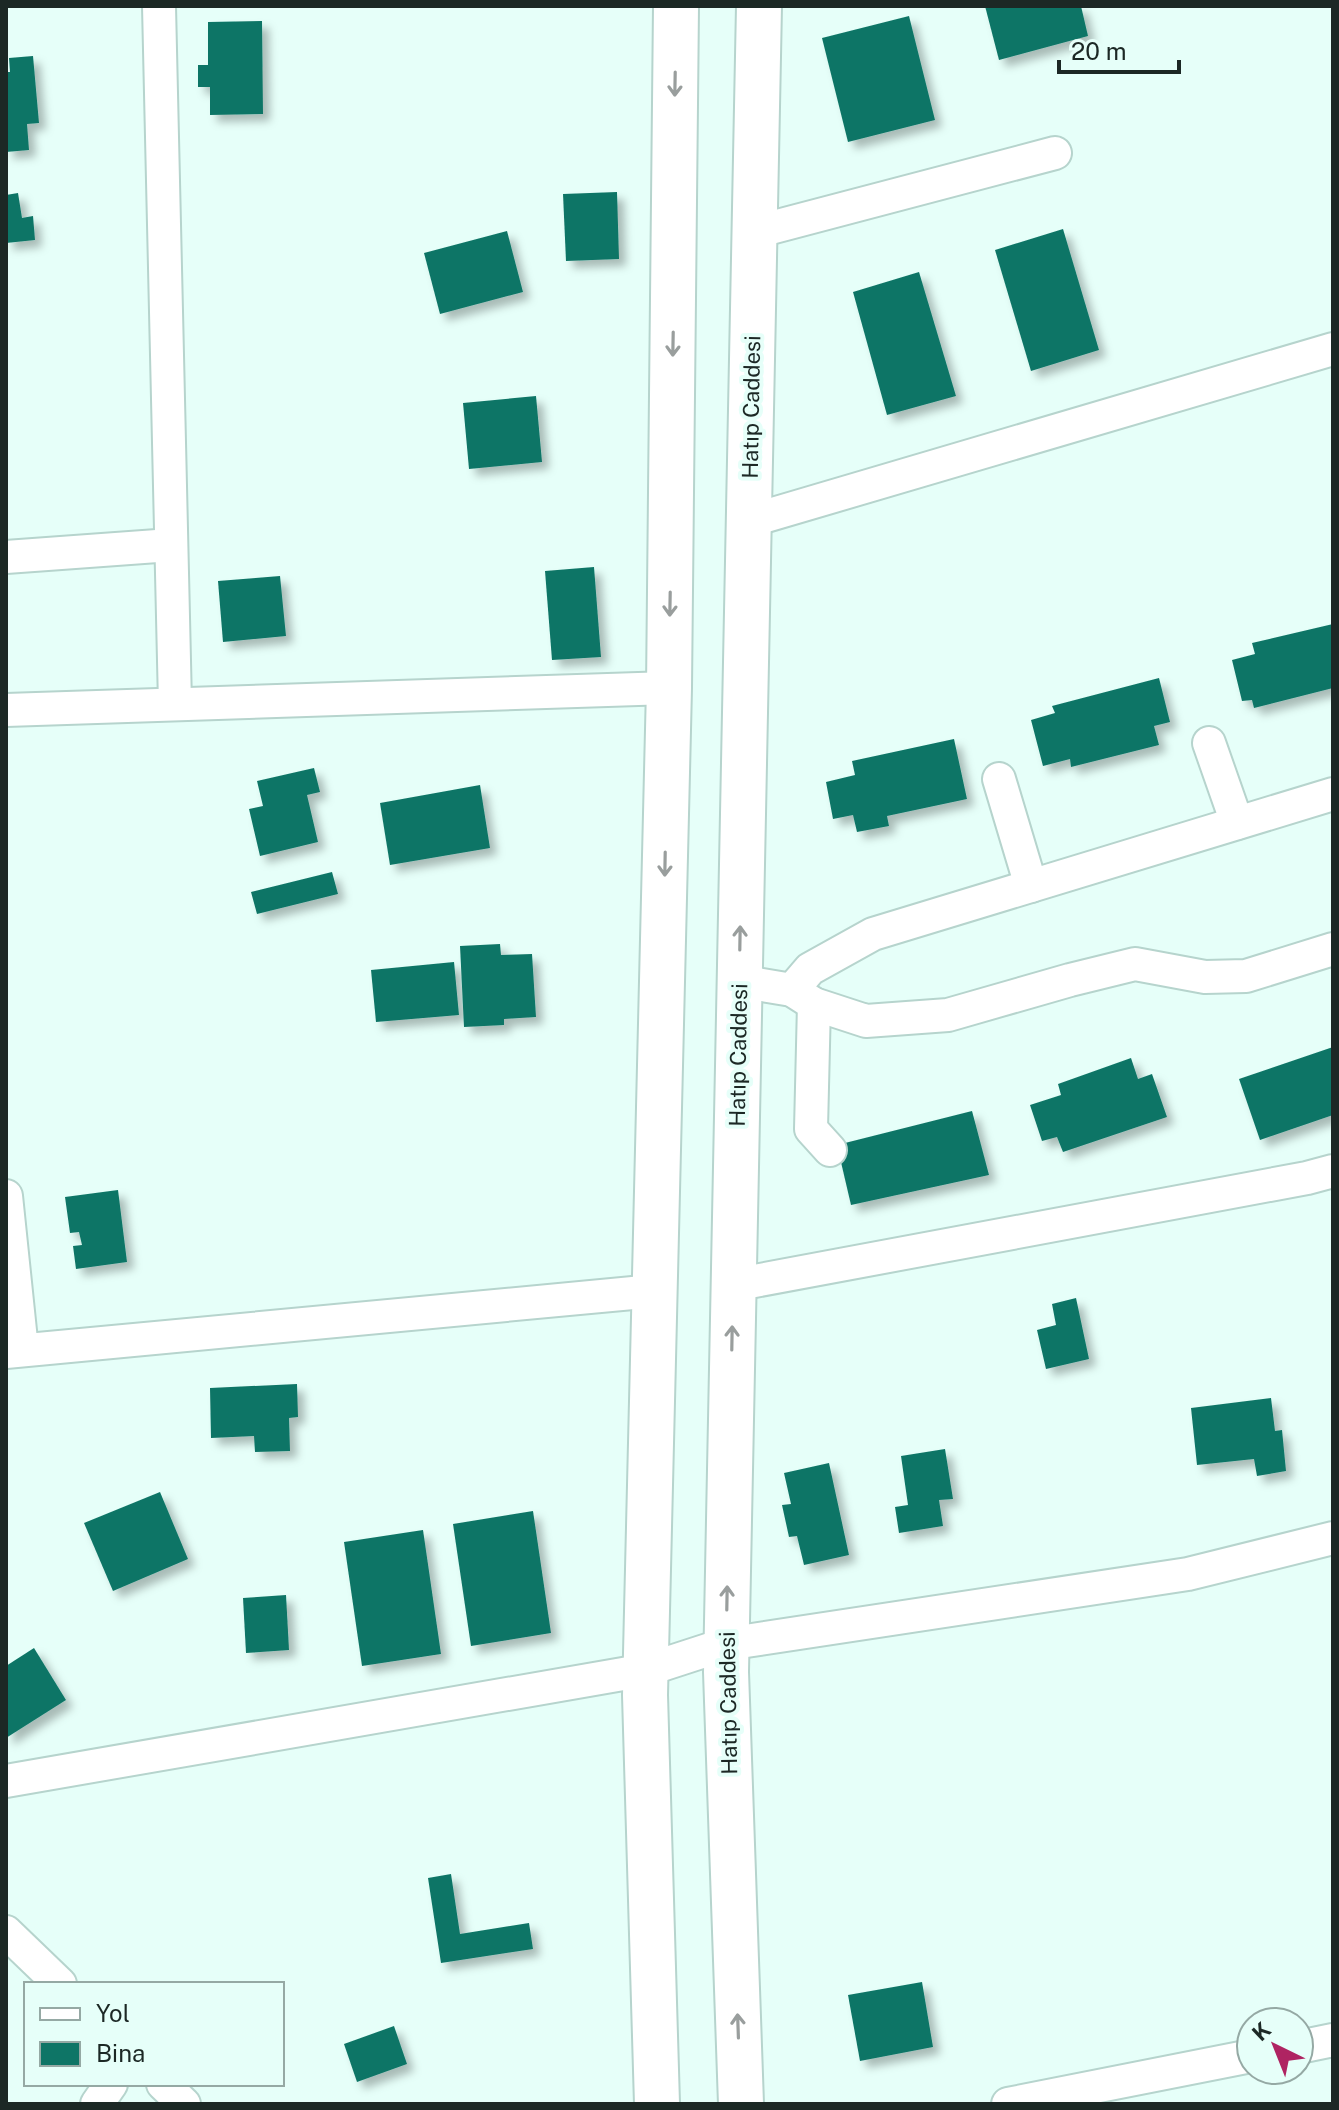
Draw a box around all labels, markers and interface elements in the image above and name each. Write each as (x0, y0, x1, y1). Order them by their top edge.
scale bar (1059, 24, 1179, 74)
text: 20 m (1071, 37, 1127, 65)
one-way arrow (667, 70, 683, 97)
one-way arrow (665, 330, 680, 357)
street label: Hatıp Caddesi (737, 335, 765, 479)
one-way arrow (662, 590, 678, 617)
one-way arrow (657, 850, 672, 877)
one-way arrow (732, 925, 748, 952)
street label: Hatıp Caddesi (724, 983, 752, 1127)
one-way arrow (724, 1325, 740, 1352)
one-way arrow (719, 1585, 735, 1612)
street label: Hatıp Caddesi (714, 1631, 742, 1775)
legend (24, 1982, 284, 2086)
text: Yol (96, 1999, 130, 2027)
north arrow (1235, 2006, 1315, 2086)
one-way arrow (731, 2013, 746, 2040)
text: K (1247, 2016, 1276, 2046)
text: Bina (96, 2039, 145, 2067)

